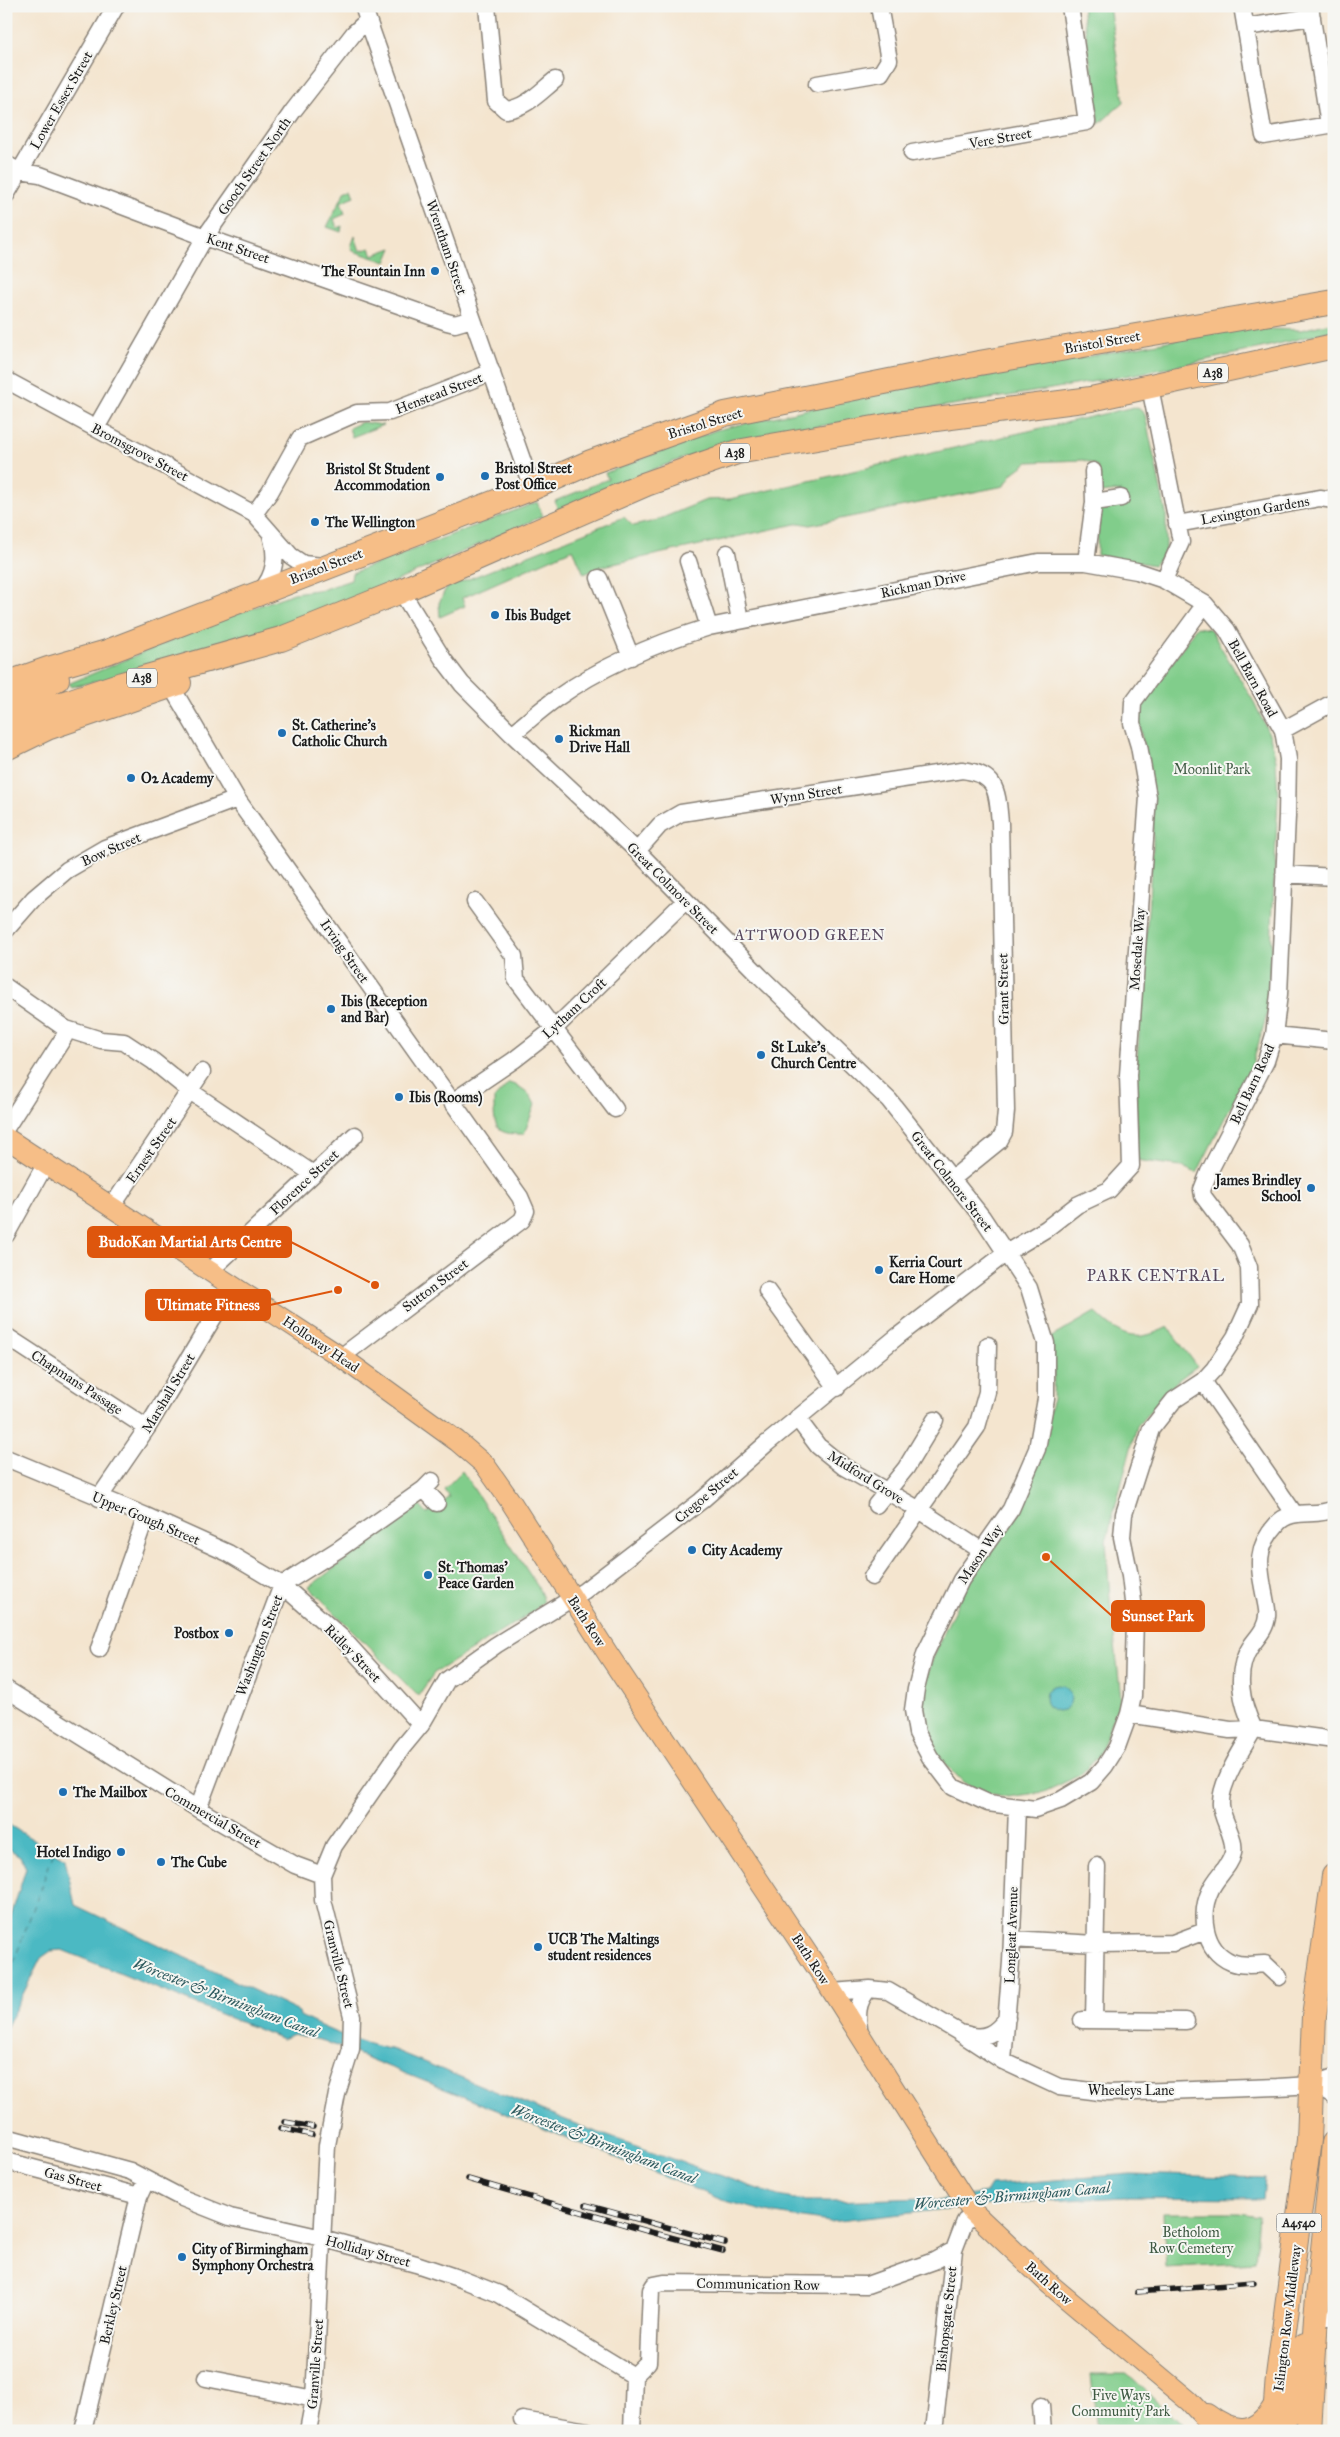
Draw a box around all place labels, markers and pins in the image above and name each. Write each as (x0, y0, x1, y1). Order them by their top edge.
place label: The Fountain Inn (320, 263, 425, 280)
marker: The Fountain Inn (429, 265, 441, 277)
place label: Bristol Street Post Office (495, 460, 572, 493)
place label: Bristol St Student Accommodation (326, 461, 430, 494)
marker: Bristol Street Post Office (479, 470, 491, 482)
marker: Bristol St Student Accommodation (434, 471, 446, 483)
place label: The Wellington (324, 514, 415, 532)
marker: The Wellington (309, 516, 321, 528)
place label: Ibis Budget (505, 607, 571, 625)
marker: Ibis Budget (489, 609, 501, 621)
place label: St. Catherine's Catholic Church (292, 717, 388, 750)
place label: Rickman Drive Hall (569, 723, 631, 756)
marker: St. Catherine's Catholic Church (276, 727, 288, 739)
marker: Rickman Drive Hall (553, 733, 565, 745)
place label: O2 Academy (141, 770, 215, 788)
marker: O2 Academy (125, 772, 137, 784)
place label: Ibis (Reception and Bar) (341, 993, 428, 1027)
marker: Ibis (Reception and Bar) (325, 1003, 337, 1015)
place label: St Luke's Church Centre (771, 1039, 857, 1072)
marker: St Luke's Church Centre (755, 1049, 767, 1061)
place label: Ibis (Rooms) (409, 1089, 482, 1107)
marker: Ibis (Rooms) (393, 1091, 405, 1103)
place label: James Brindley School (1213, 1172, 1302, 1205)
marker: James Brindley School (1305, 1182, 1317, 1194)
callout: BudoKan Martial Arts Centre (88, 1227, 291, 1257)
place label: Kerria Court Care Home (889, 1254, 962, 1287)
marker: Kerria Court Care Home (873, 1264, 885, 1276)
callout: Ultimate Fitness (146, 1290, 270, 1320)
place label: City Academy (702, 1542, 783, 1560)
marker: City Academy (686, 1544, 698, 1556)
place label: St. Thomas' Peace Garden (438, 1559, 514, 1592)
marker: St. Thomas' Peace Garden (422, 1569, 434, 1581)
callout: Sunset Park (1112, 1601, 1204, 1631)
place label: Postbox (174, 1625, 220, 1642)
marker: Postbox (223, 1627, 235, 1639)
place label: The Mailbox (72, 1784, 148, 1801)
marker: The Mailbox (57, 1786, 69, 1798)
place label: Hotel Indigo (36, 1844, 111, 1862)
marker: Hotel Indigo (115, 1846, 127, 1858)
place label: The Cube (170, 1854, 227, 1871)
marker: The Cube (155, 1856, 167, 1868)
place label: UCB The Maltings student residences (548, 1931, 659, 1964)
marker: UCB The Maltings student residences (532, 1941, 544, 1953)
place label: City of Birmingham Symphony Orchestra (192, 2241, 315, 2275)
marker: City of Birmingham Symphony Orchestra (176, 2251, 188, 2263)

